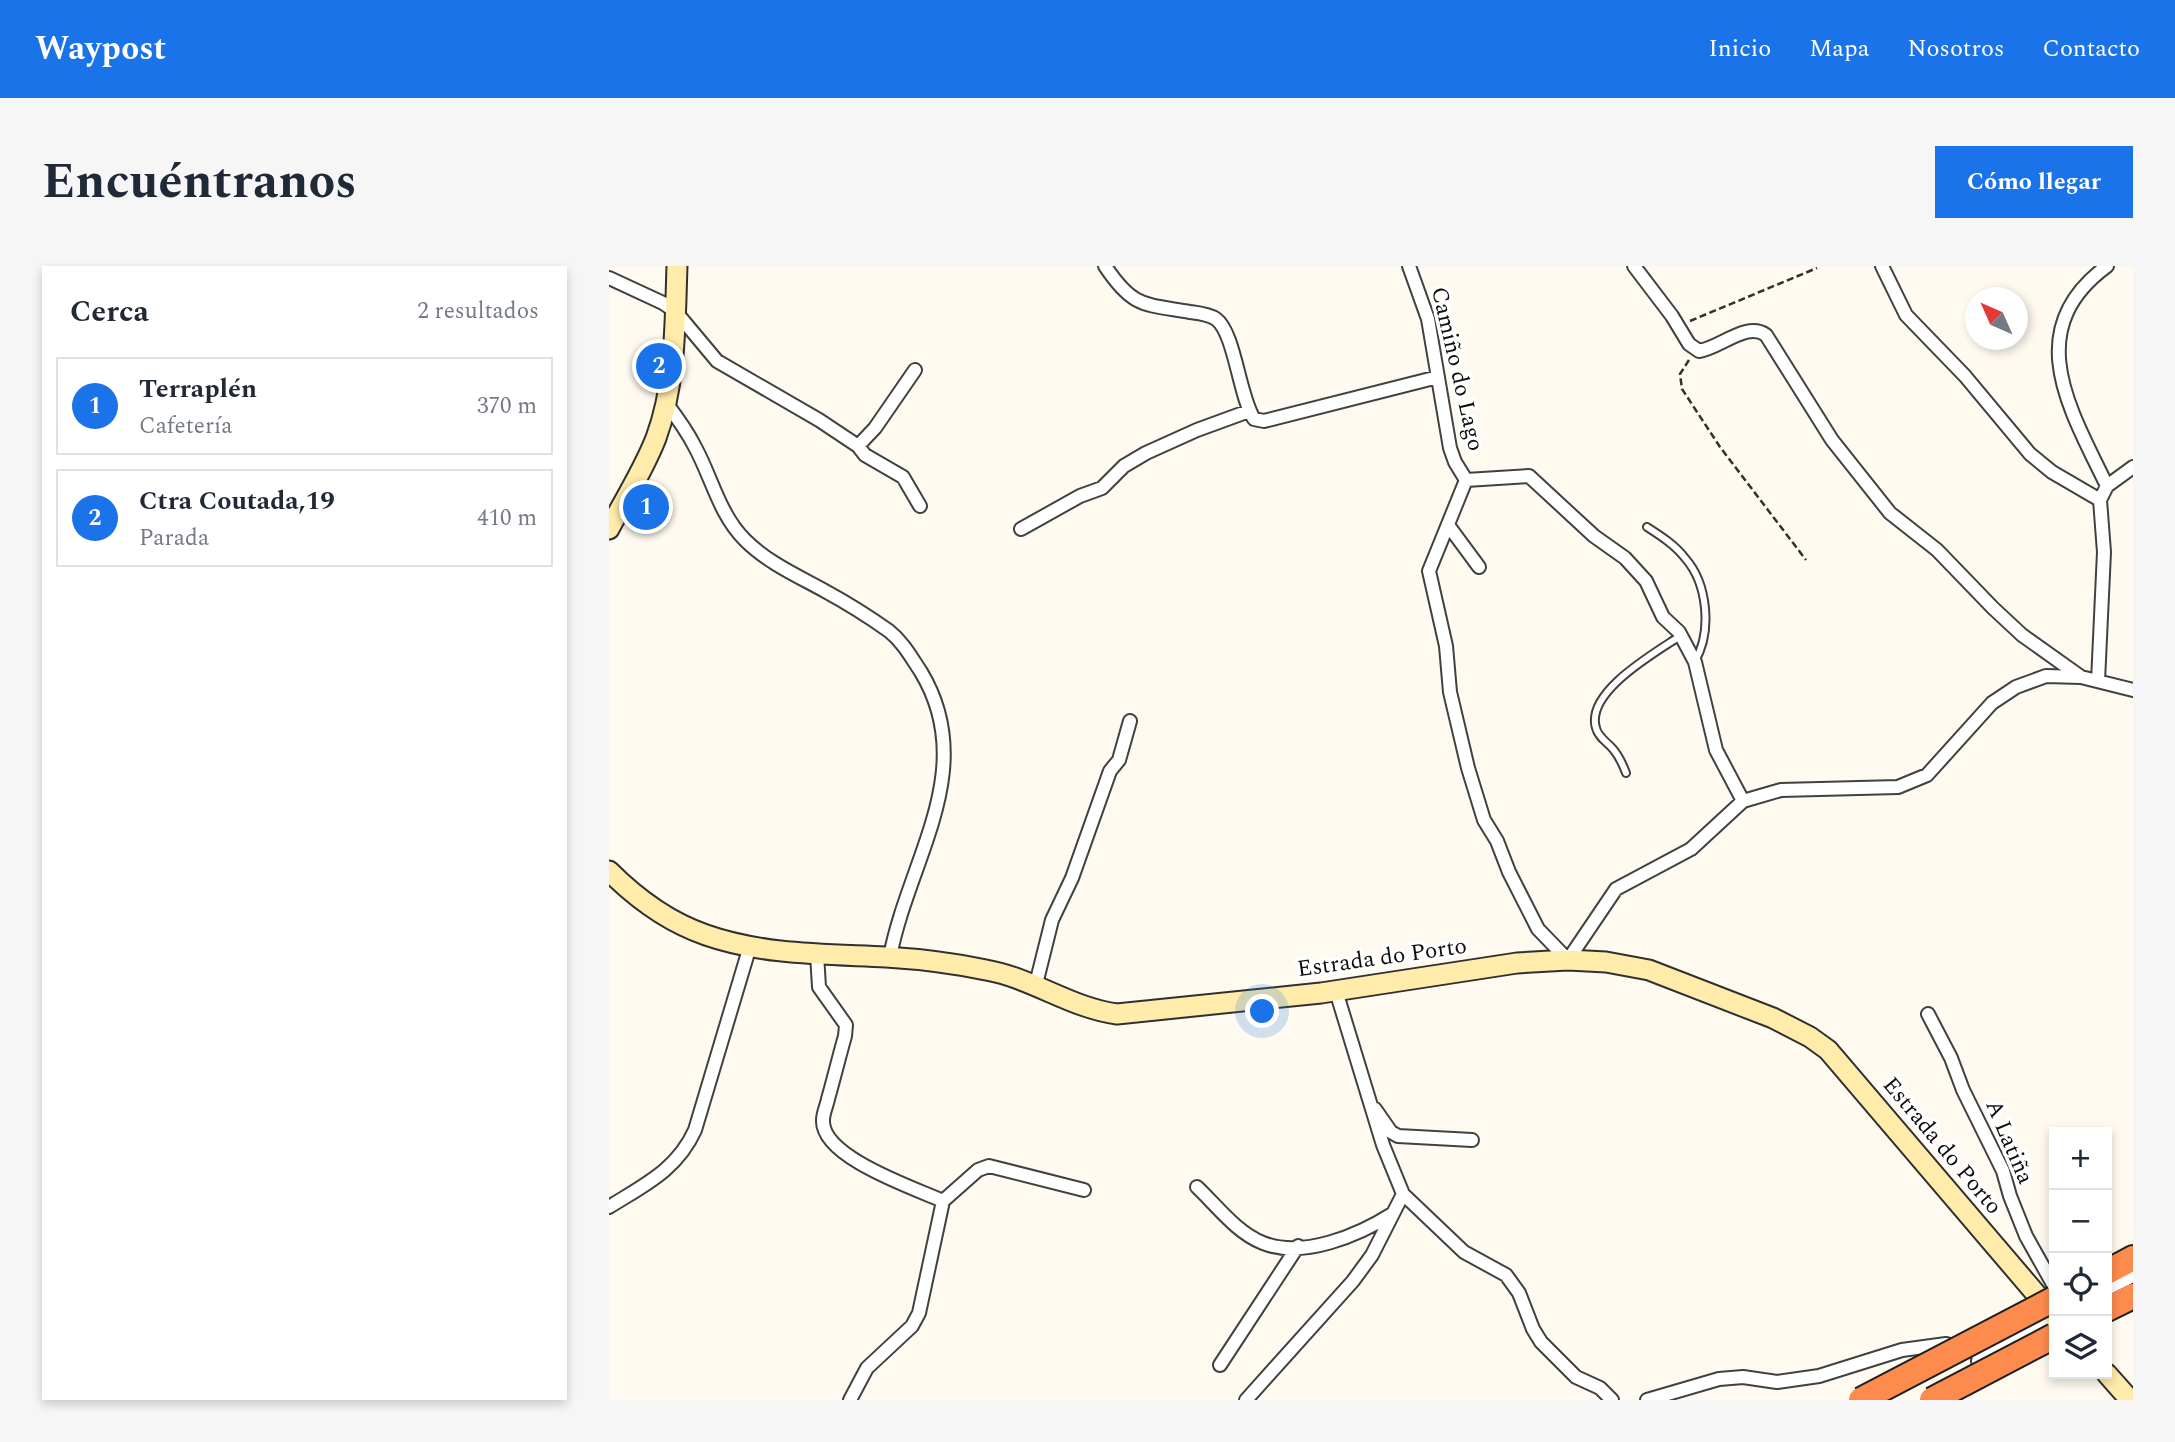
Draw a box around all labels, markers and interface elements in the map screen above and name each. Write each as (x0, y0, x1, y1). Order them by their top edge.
text: Waypost (35, 24, 166, 74)
text: Inicio (1708, 31, 1771, 67)
text: Mapa (1809, 31, 1869, 67)
text: Nosotros (1907, 31, 2004, 67)
text: Contacto (2042, 31, 2140, 67)
text: Encuéntranos (42, 145, 357, 220)
button: Cómo llegar (1935, 146, 2133, 218)
street label: Camiño do Lago (1421, 283, 1493, 455)
north arrow (1965, 287, 2028, 350)
text: Cerca (70, 289, 149, 335)
text: 2 resultados (417, 294, 539, 329)
pin: 2 (636, 340, 682, 392)
text: Terraplén (139, 369, 257, 409)
text: 1 (89, 389, 101, 424)
text: 370 m (477, 389, 537, 424)
text: Cafetería (139, 409, 233, 444)
text: Ctra Coutada,19 (139, 481, 335, 521)
pin: 1 (623, 481, 669, 533)
text: 2 (89, 501, 101, 536)
text: 410 m (477, 501, 537, 536)
text: Parada (139, 521, 209, 556)
street label: Estrada do Porto (1295, 929, 1469, 987)
your location (1245, 994, 1279, 1028)
street label: Estrada do Porto (1874, 1069, 2010, 1223)
street label: A Latiña (1976, 1094, 2042, 1190)
map controls (2049, 1127, 2112, 1379)
button: + (2049, 1127, 2112, 1190)
button: − (2049, 1190, 2112, 1253)
button: locate (2049, 1253, 2112, 1316)
button: layers (2049, 1316, 2112, 1379)

